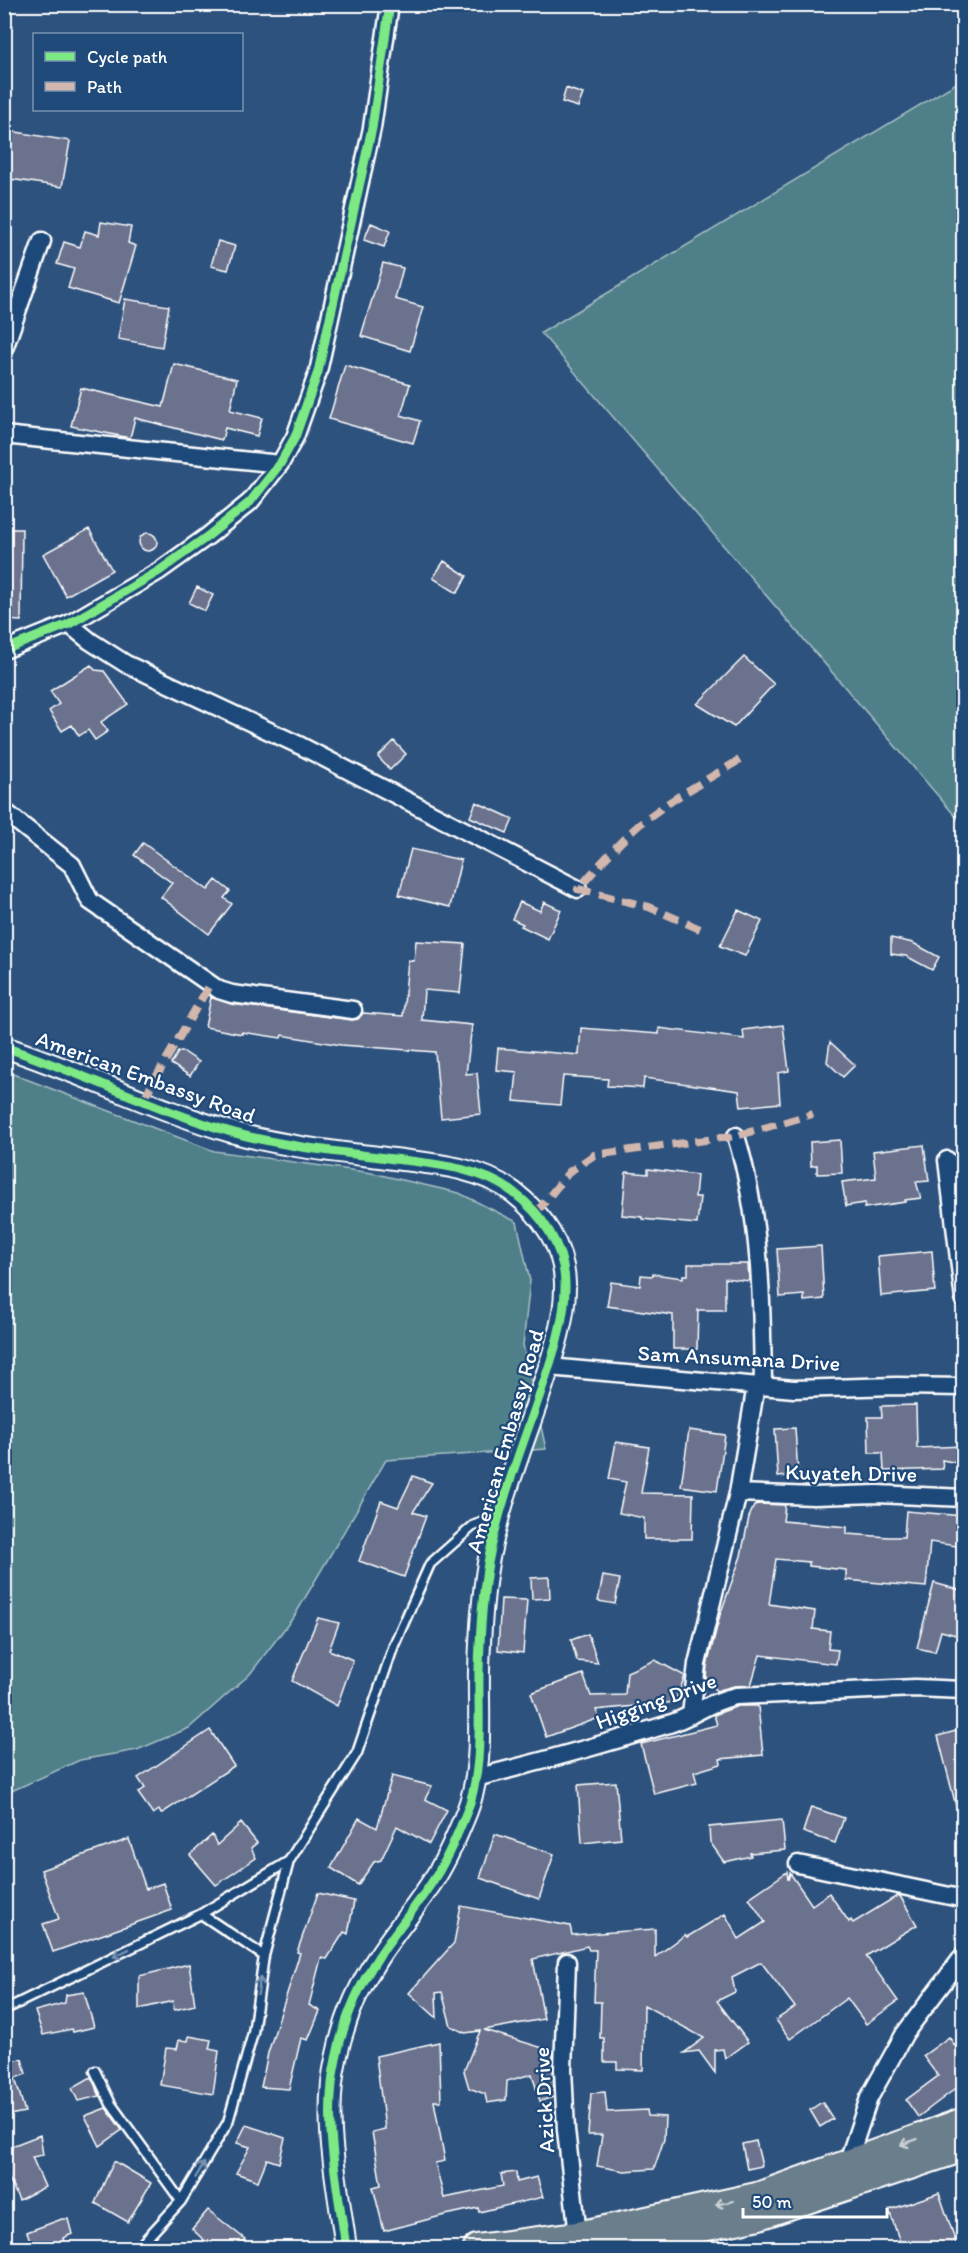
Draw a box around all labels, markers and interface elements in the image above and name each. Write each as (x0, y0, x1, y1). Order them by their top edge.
legend (33, 33, 243, 111)
text: Cycle path (87, 46, 168, 68)
text: Path (87, 76, 122, 98)
street label: American Embassy Road (32, 1025, 260, 1129)
street label: American Embassy Road (460, 1326, 550, 1556)
street label: Sam Ansumana Drive (637, 1339, 841, 1377)
street label: Kuyateh Drive (785, 1458, 917, 1488)
street label: Higging Drive (592, 1667, 720, 1735)
one-way arrow (113, 1947, 130, 1959)
one-way arrow (254, 1977, 265, 1997)
street label: Azick Drive (528, 2046, 560, 2154)
one-way arrow (900, 2137, 919, 2148)
one-way arrow (194, 2162, 206, 2179)
scale bar (743, 2181, 887, 2219)
text: 50 m (752, 2191, 792, 2213)
one-way arrow (715, 2198, 734, 2209)

